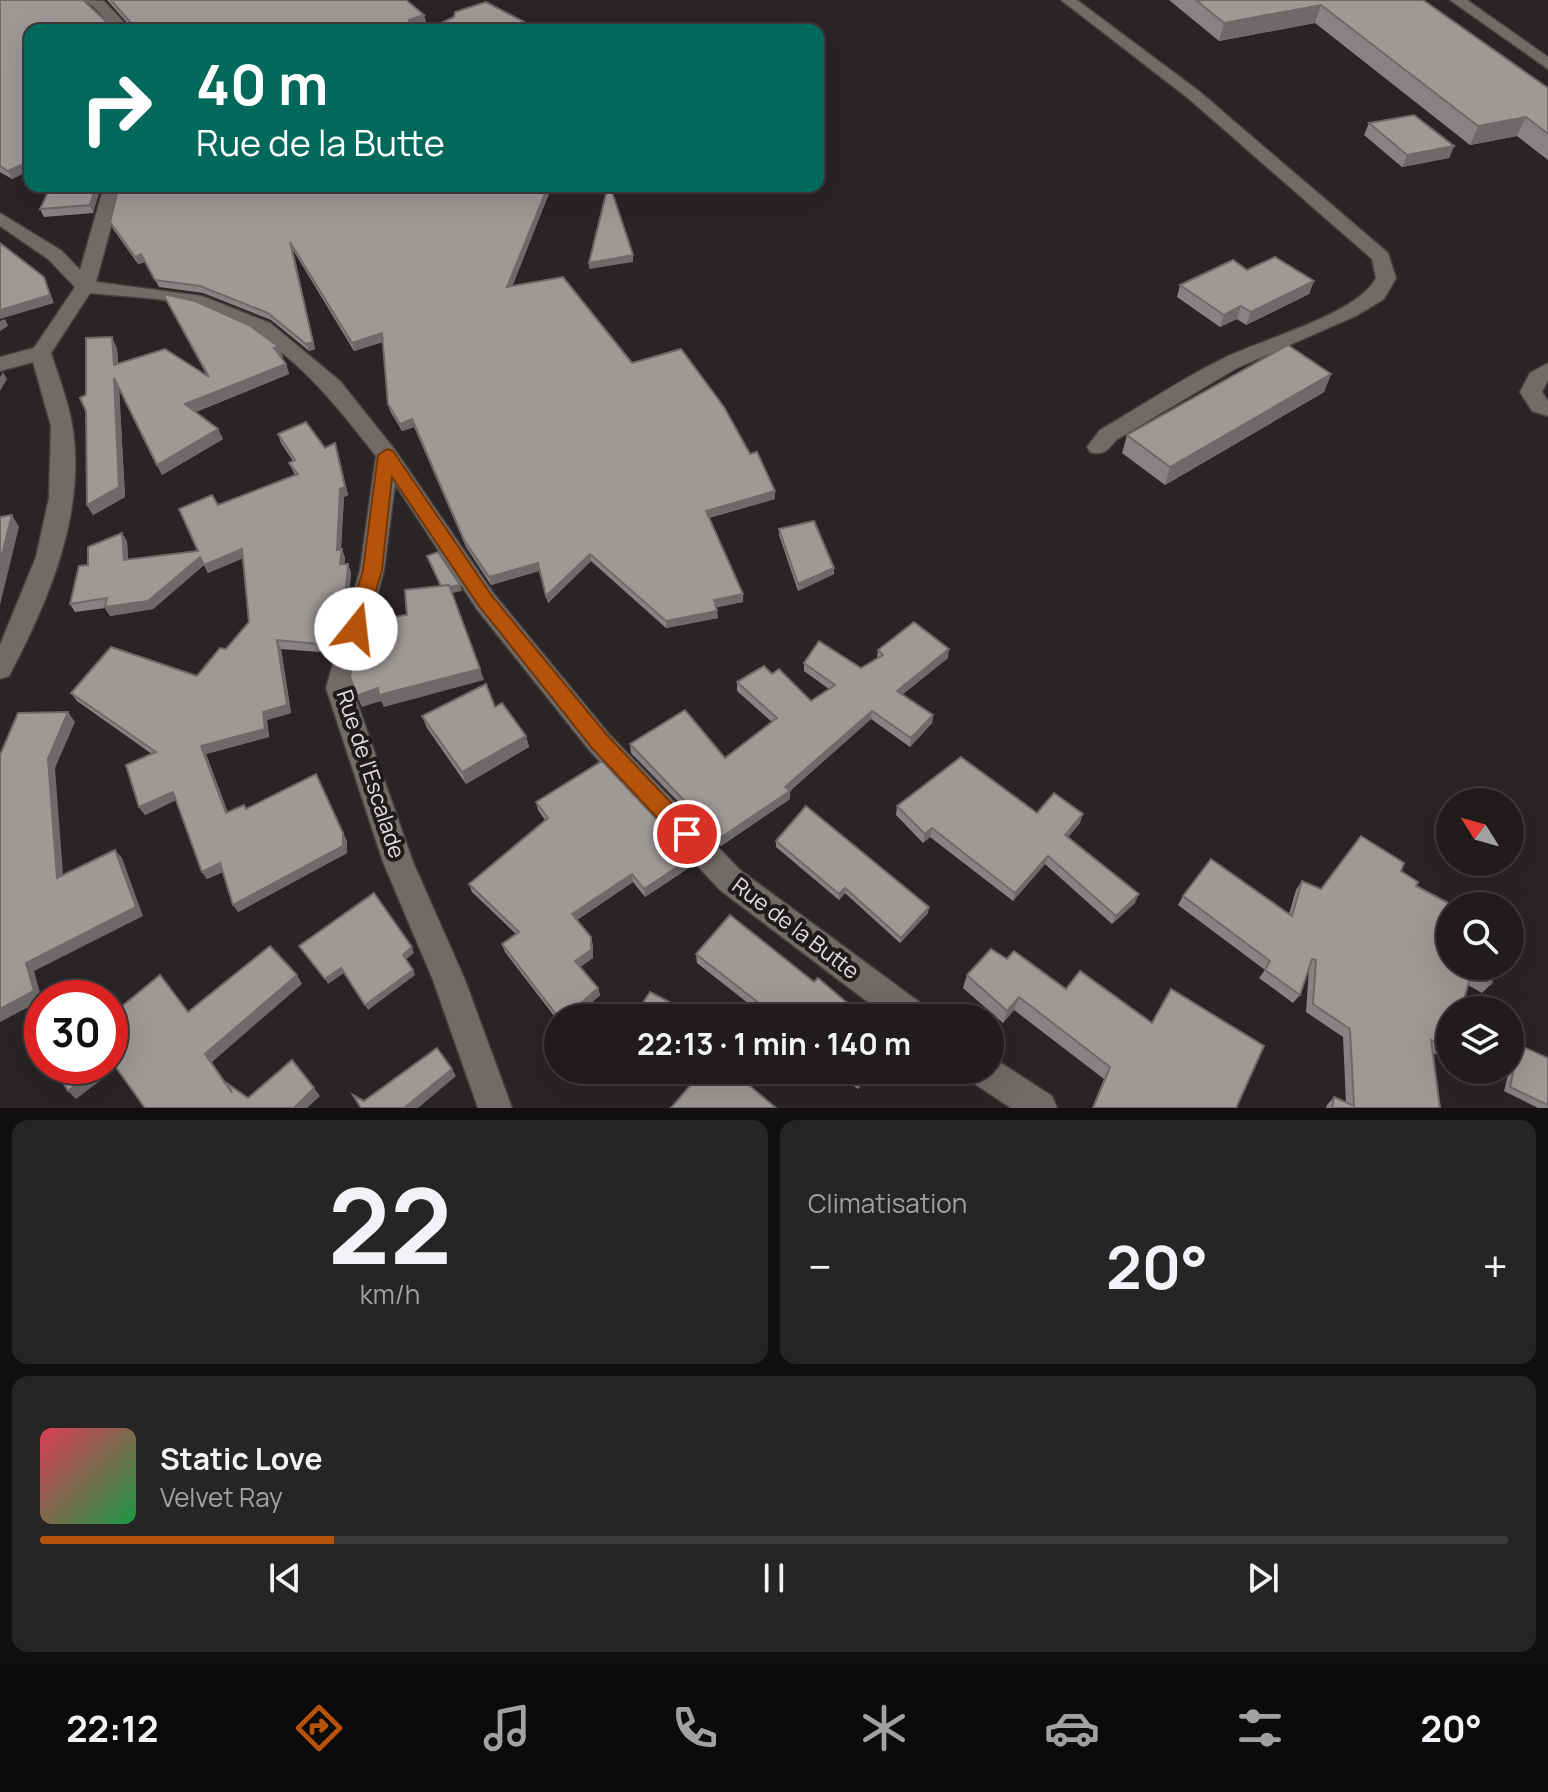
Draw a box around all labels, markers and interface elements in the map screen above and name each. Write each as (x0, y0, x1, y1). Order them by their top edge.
text: 40 m (196, 45, 328, 122)
icon: right (64, 56, 168, 160)
text: Rue de la Butte (196, 118, 445, 167)
position arrow (314, 587, 398, 671)
street label: Rue de l'Escalade (330, 686, 412, 862)
north arrow (1436, 788, 1524, 876)
map controls (1436, 788, 1524, 1084)
pin (653, 800, 721, 868)
icon: arrive (665, 812, 709, 856)
street label: Rue de la Butte (726, 870, 866, 986)
button: search (1436, 892, 1524, 980)
speed limit sign: 30 (24, 980, 128, 1084)
button: layers (1436, 996, 1524, 1084)
text: 22:13 · 1 min · 140 m (637, 1023, 911, 1064)
text: 22 (328, 1153, 452, 1295)
text: Climatisation (808, 1185, 967, 1221)
text: 20° (1106, 1225, 1208, 1307)
text: − (808, 1236, 832, 1296)
text: + (1483, 1236, 1508, 1296)
text: km/h (360, 1276, 420, 1312)
text: Static Love (160, 1438, 323, 1479)
text: Velvet Ray (160, 1479, 283, 1515)
icon: previous (263, 1556, 307, 1600)
icon: pause (752, 1556, 796, 1600)
icon: next (1241, 1556, 1285, 1600)
icon: directions (291, 1700, 347, 1756)
icon: music (479, 1700, 535, 1756)
icon: phone (667, 1700, 723, 1756)
icon: climate (856, 1700, 912, 1756)
icon: car (1044, 1700, 1100, 1756)
icon: filters (1232, 1700, 1288, 1756)
text: 22:12 (66, 1704, 159, 1753)
text: 20° (1421, 1704, 1482, 1753)

